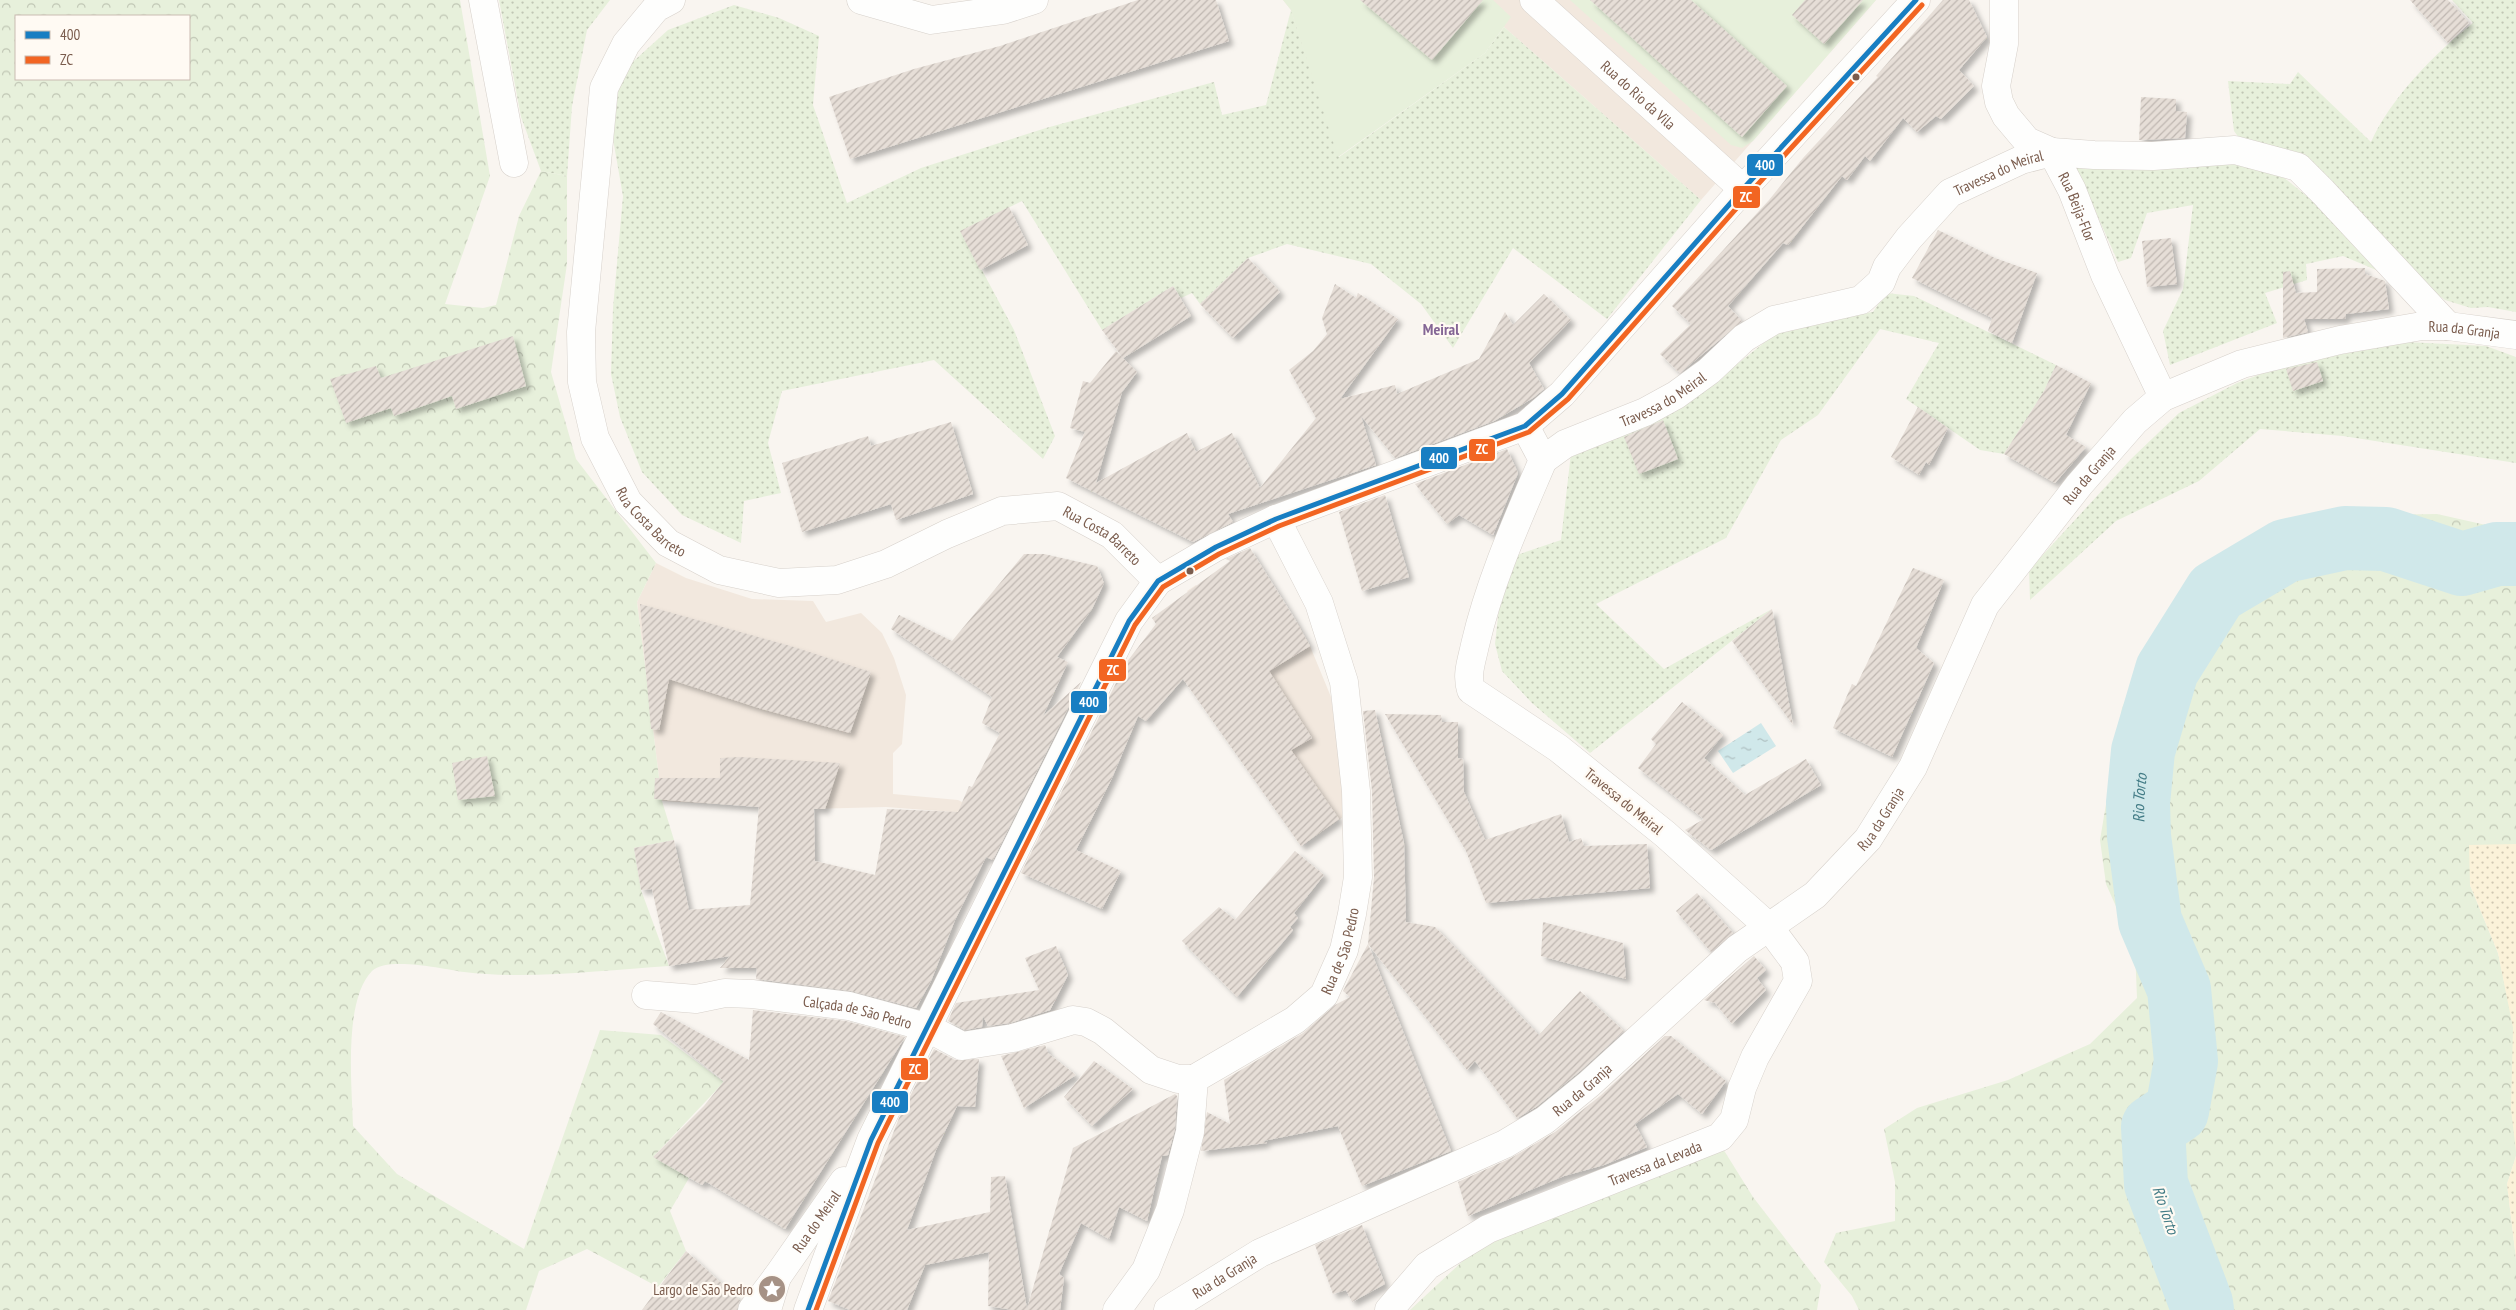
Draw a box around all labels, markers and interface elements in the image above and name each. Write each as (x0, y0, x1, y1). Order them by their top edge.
legend (15, 15, 190, 80)
text: 400 (60, 25, 81, 44)
text: ZC (60, 50, 73, 69)
street label: Rua do Rio da Vila (1597, 56, 1680, 133)
unlabelled marker (1851, 72, 1861, 82)
street label: Travessa do Meiral (1950, 145, 2046, 200)
line badge: 400 (1746, 153, 1784, 177)
text: 400 (1755, 156, 1775, 174)
street label: Rua Beija-Flor (2055, 169, 2101, 245)
line badge: ZC (1732, 185, 1761, 209)
text: ZC (1740, 188, 1753, 206)
street label: Rua da Granja (2429, 317, 2501, 342)
district label: Meiral (1423, 319, 1459, 339)
street label: Travessa do Meiral (1617, 367, 1710, 431)
line badge: ZC (1468, 438, 1496, 462)
text: ZC (1476, 440, 1489, 458)
street label: Rua da Granja (2058, 441, 2119, 508)
line badge: 400 (1420, 446, 1458, 470)
text: 400 (1429, 449, 1449, 467)
street label: Rua Costa Barreto (612, 484, 689, 560)
street label: Rua Costa Barreto (1060, 501, 1146, 569)
unlabelled marker (1185, 566, 1195, 576)
line badge: ZC (1098, 658, 1127, 682)
text: ZC (1107, 661, 1120, 679)
line badge: 400 (1070, 690, 1108, 714)
text: 400 (1079, 693, 1099, 711)
street label: Travessa do Meiral (1581, 764, 1668, 839)
water label: Rio Torto (2128, 771, 2151, 823)
street label: Rua da Granja (1853, 783, 1908, 854)
street label: Rua de São Pedro (1316, 906, 1362, 997)
street label: Calçada de São Pedro (802, 991, 914, 1032)
line badge: ZC (900, 1057, 929, 1081)
street label: Rua da Granja (1548, 1059, 1615, 1120)
text: ZC (909, 1060, 922, 1078)
line badge: 400 (871, 1090, 909, 1114)
text: 400 (880, 1093, 900, 1111)
street label: Travessa da Levada (1606, 1136, 1704, 1190)
water label: Rio Torto (2148, 1183, 2184, 1238)
street label: Rua do Meiral (788, 1186, 845, 1256)
street label: Rua da Granja (1188, 1248, 1260, 1302)
place icon: Largo de São Pedro (757, 1274, 787, 1304)
place label: Largo de São Pedro (653, 1280, 753, 1299)

